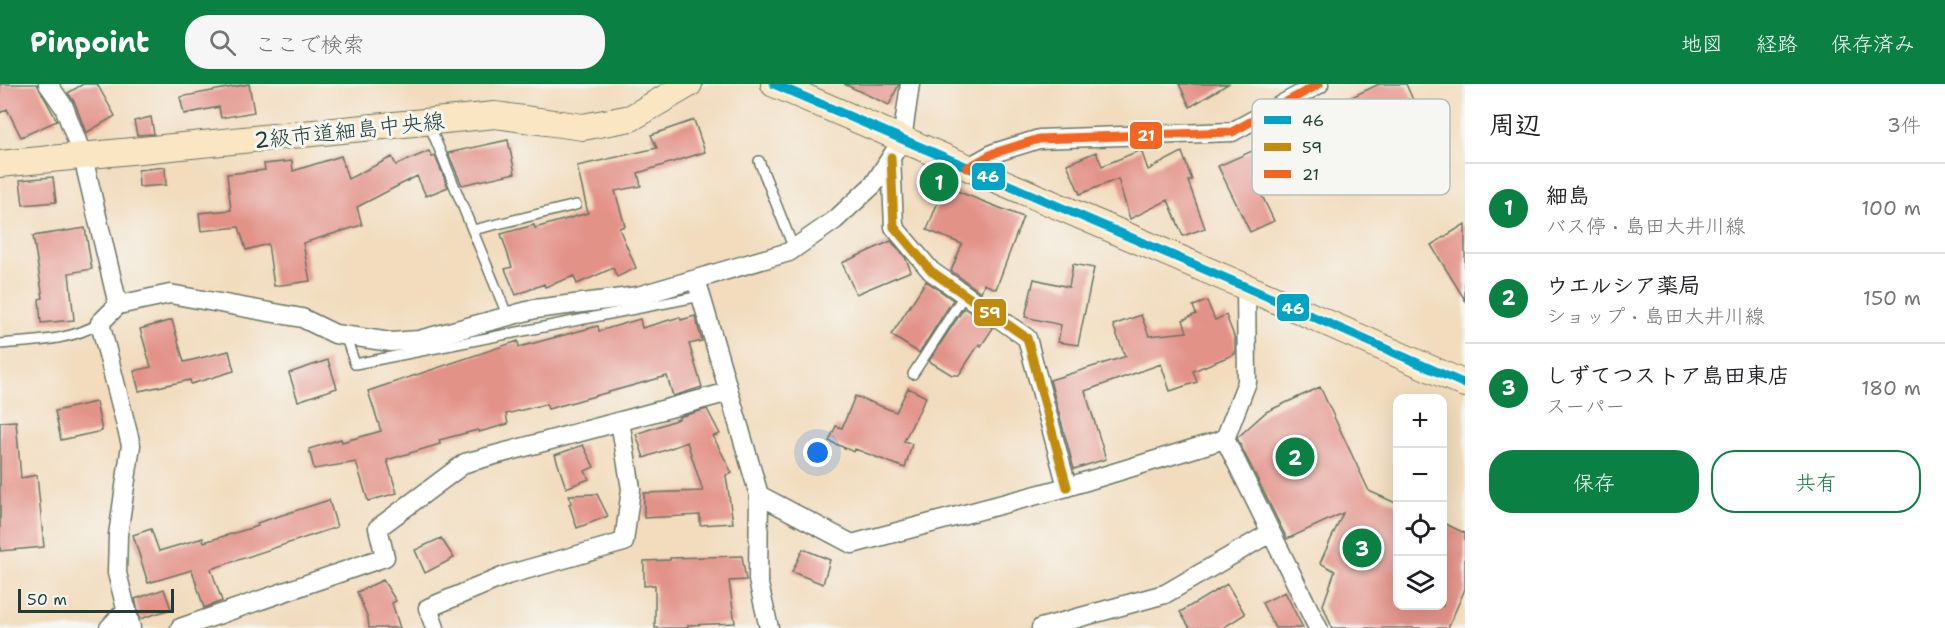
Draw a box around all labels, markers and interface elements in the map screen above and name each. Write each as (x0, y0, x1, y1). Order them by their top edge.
search box (185, 15, 605, 69)
text: Pinpoint (30, 23, 149, 61)
icon: search (206, 26, 239, 59)
text: ここで検索 (254, 30, 364, 59)
text: 地図 (1681, 30, 1723, 58)
text: 経路 (1756, 30, 1798, 58)
text: 保存済み (1831, 30, 1915, 58)
legend (1252, 99, 1450, 195)
street label: 2級市道細島中央線 (252, 106, 446, 155)
text: 周辺 (1489, 107, 1541, 142)
text: 46 (1302, 110, 1324, 131)
text: 3件 (1887, 112, 1921, 138)
line badge: 21 (1129, 121, 1163, 150)
text: 21 (1137, 125, 1155, 146)
text: 59 (1302, 137, 1322, 158)
pin: 1 (920, 160, 958, 204)
line badge: 46 (971, 162, 1006, 191)
text: 21 (1302, 164, 1319, 185)
text: 46 (977, 166, 999, 187)
text: 細島 (1546, 181, 1590, 210)
text: 1 (1504, 195, 1513, 221)
text: 100 m (1861, 195, 1921, 221)
text: バス停 · 島田大井川線 (1546, 213, 1745, 239)
text: ウエルシア薬局 (1546, 271, 1700, 300)
text: 2 (1502, 285, 1516, 311)
text: 150 m (1863, 285, 1921, 311)
line badge: 46 (1276, 293, 1310, 322)
line badge: 59 (973, 298, 1007, 327)
text: 46 (1282, 298, 1304, 319)
text: 59 (980, 302, 1000, 323)
text: ショップ · 島田大井川線 (1546, 303, 1764, 329)
text: しずてつストア島田東店 (1546, 361, 1790, 390)
text: 3 (1502, 375, 1516, 401)
text: 180 m (1861, 375, 1921, 401)
text: スーパー (1546, 393, 1625, 419)
map controls (1393, 394, 1447, 610)
button: + (1393, 394, 1447, 448)
pin: 2 (1276, 434, 1314, 479)
your location (803, 438, 832, 467)
button: − (1393, 448, 1447, 502)
button: 保存 (1489, 450, 1699, 513)
button: 共有 (1711, 450, 1921, 513)
button: locate (1393, 502, 1447, 556)
pin: 3 (1342, 526, 1382, 570)
button: layers (1393, 556, 1447, 610)
scale bar (18, 586, 174, 614)
text: 50 m (27, 589, 67, 610)

